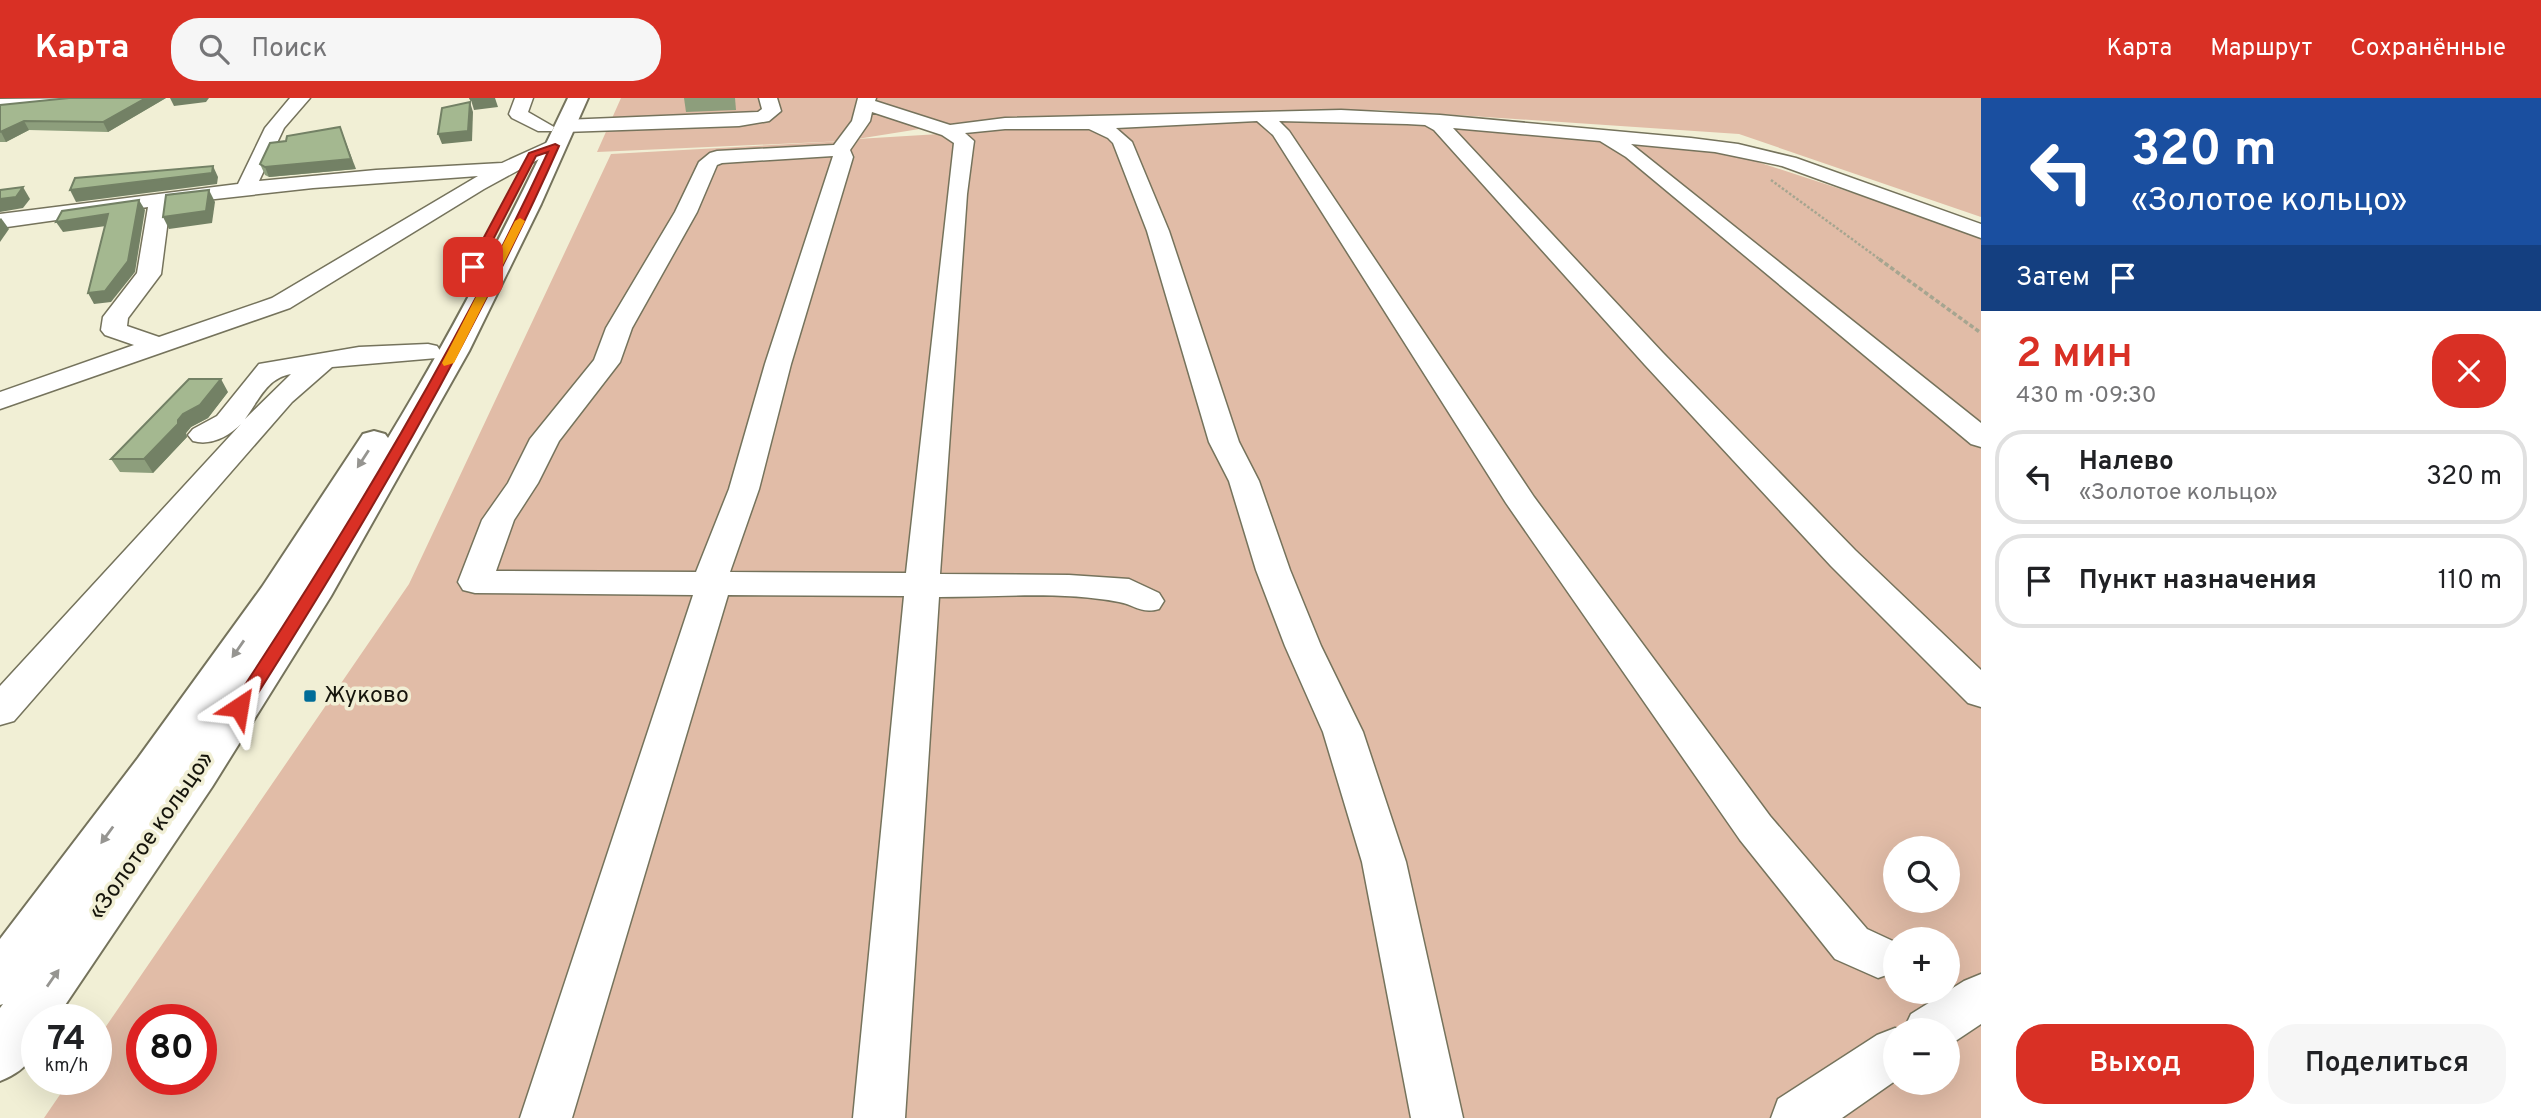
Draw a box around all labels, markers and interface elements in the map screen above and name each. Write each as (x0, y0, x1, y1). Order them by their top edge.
search box (171, 18, 661, 81)
text: Карта (35, 28, 129, 70)
icon: search (195, 30, 233, 68)
text: Поиск (251, 33, 327, 66)
text: Карта (2106, 34, 2172, 64)
text: Маршрут (2210, 34, 2312, 64)
text: Сохранённые (2350, 34, 2506, 64)
text: 320 m (2131, 121, 2277, 183)
icon: left (2016, 126, 2107, 217)
text: «Золотое кольцо» (2131, 182, 2407, 222)
pin (443, 237, 503, 297)
icon: arrive (454, 248, 492, 286)
icon: arrive (2104, 259, 2142, 297)
text: Затем (2016, 262, 2090, 295)
text: 2 мин (2016, 329, 2133, 382)
button: close (2432, 334, 2506, 408)
text: 430 m · 09:30 (2016, 382, 2156, 411)
text: Налево (2079, 446, 2174, 479)
one-way arrow (357, 449, 370, 468)
icon: left (2020, 458, 2058, 496)
text: 320 m (2426, 461, 2502, 494)
text: «Золотое кольцо» (2079, 479, 2278, 508)
icon: arrive (2020, 562, 2058, 600)
text: Пункт назначения (2079, 565, 2317, 598)
text: 110 m (2438, 565, 2502, 598)
one-way arrow (231, 640, 245, 658)
position arrow (202, 670, 276, 744)
place label: Жуково (324, 682, 409, 711)
marker: Жуково (302, 688, 318, 704)
street label: «Золотое кольцо» (83, 746, 221, 926)
one-way arrow (100, 826, 114, 844)
map controls (1883, 836, 1960, 1095)
button: search (1883, 836, 1960, 913)
button: + (1883, 927, 1960, 1004)
one-way arrow (46, 969, 60, 987)
speed limit sign: 80 (126, 1004, 217, 1095)
text: 74 (47, 1018, 86, 1062)
button: − (1883, 1018, 1960, 1095)
button: Выход (2016, 1024, 2254, 1104)
button: Поделиться (2268, 1024, 2506, 1104)
text: km/h (45, 1055, 88, 1078)

